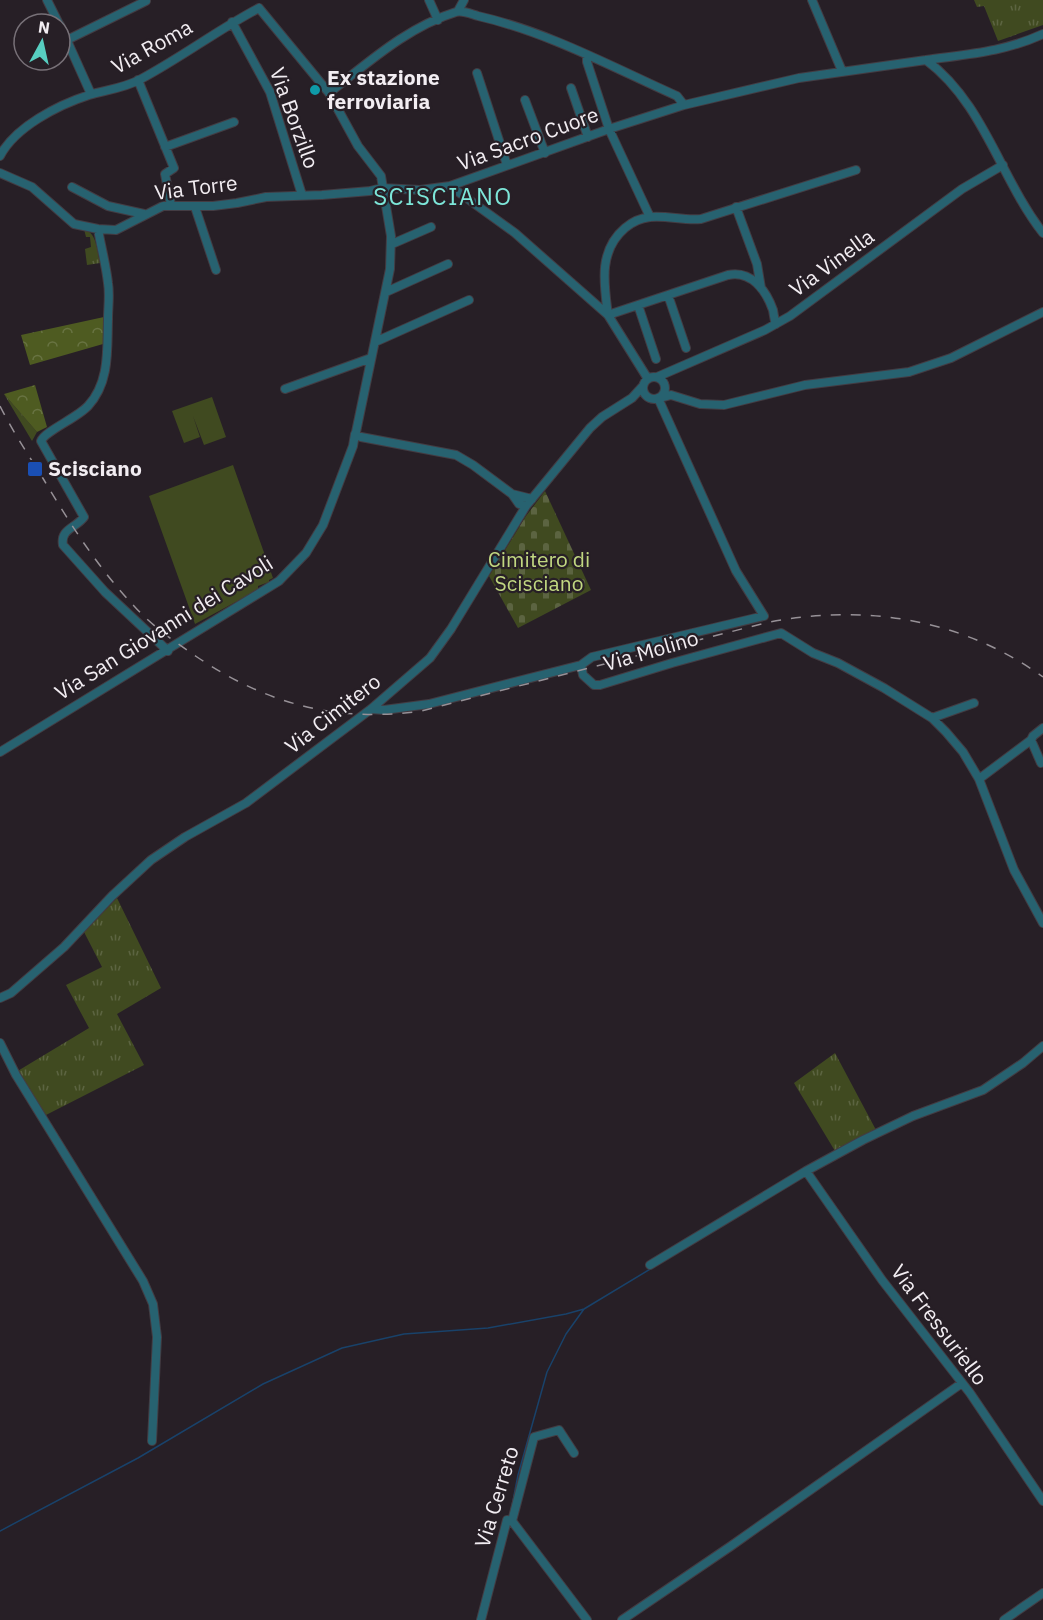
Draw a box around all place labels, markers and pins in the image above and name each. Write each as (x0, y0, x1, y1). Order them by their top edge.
place label: Ex stazione ferroviaria (327, 63, 440, 115)
marker: Ex stazione ferroviaria (308, 83, 322, 97)
place label: Scisciano (48, 454, 142, 482)
marker: Scisciano (26, 460, 44, 478)

